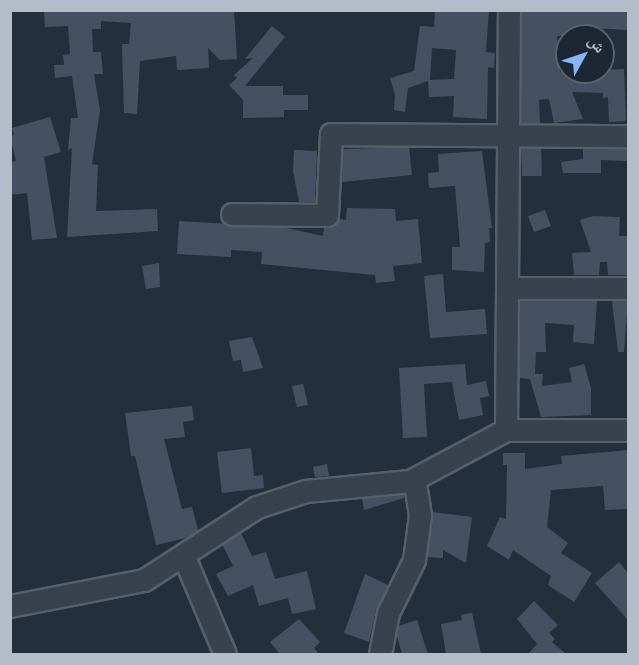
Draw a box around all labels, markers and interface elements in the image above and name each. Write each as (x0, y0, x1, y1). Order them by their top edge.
north arrow (555, 24, 615, 84)
text: ش (584, 31, 610, 57)

